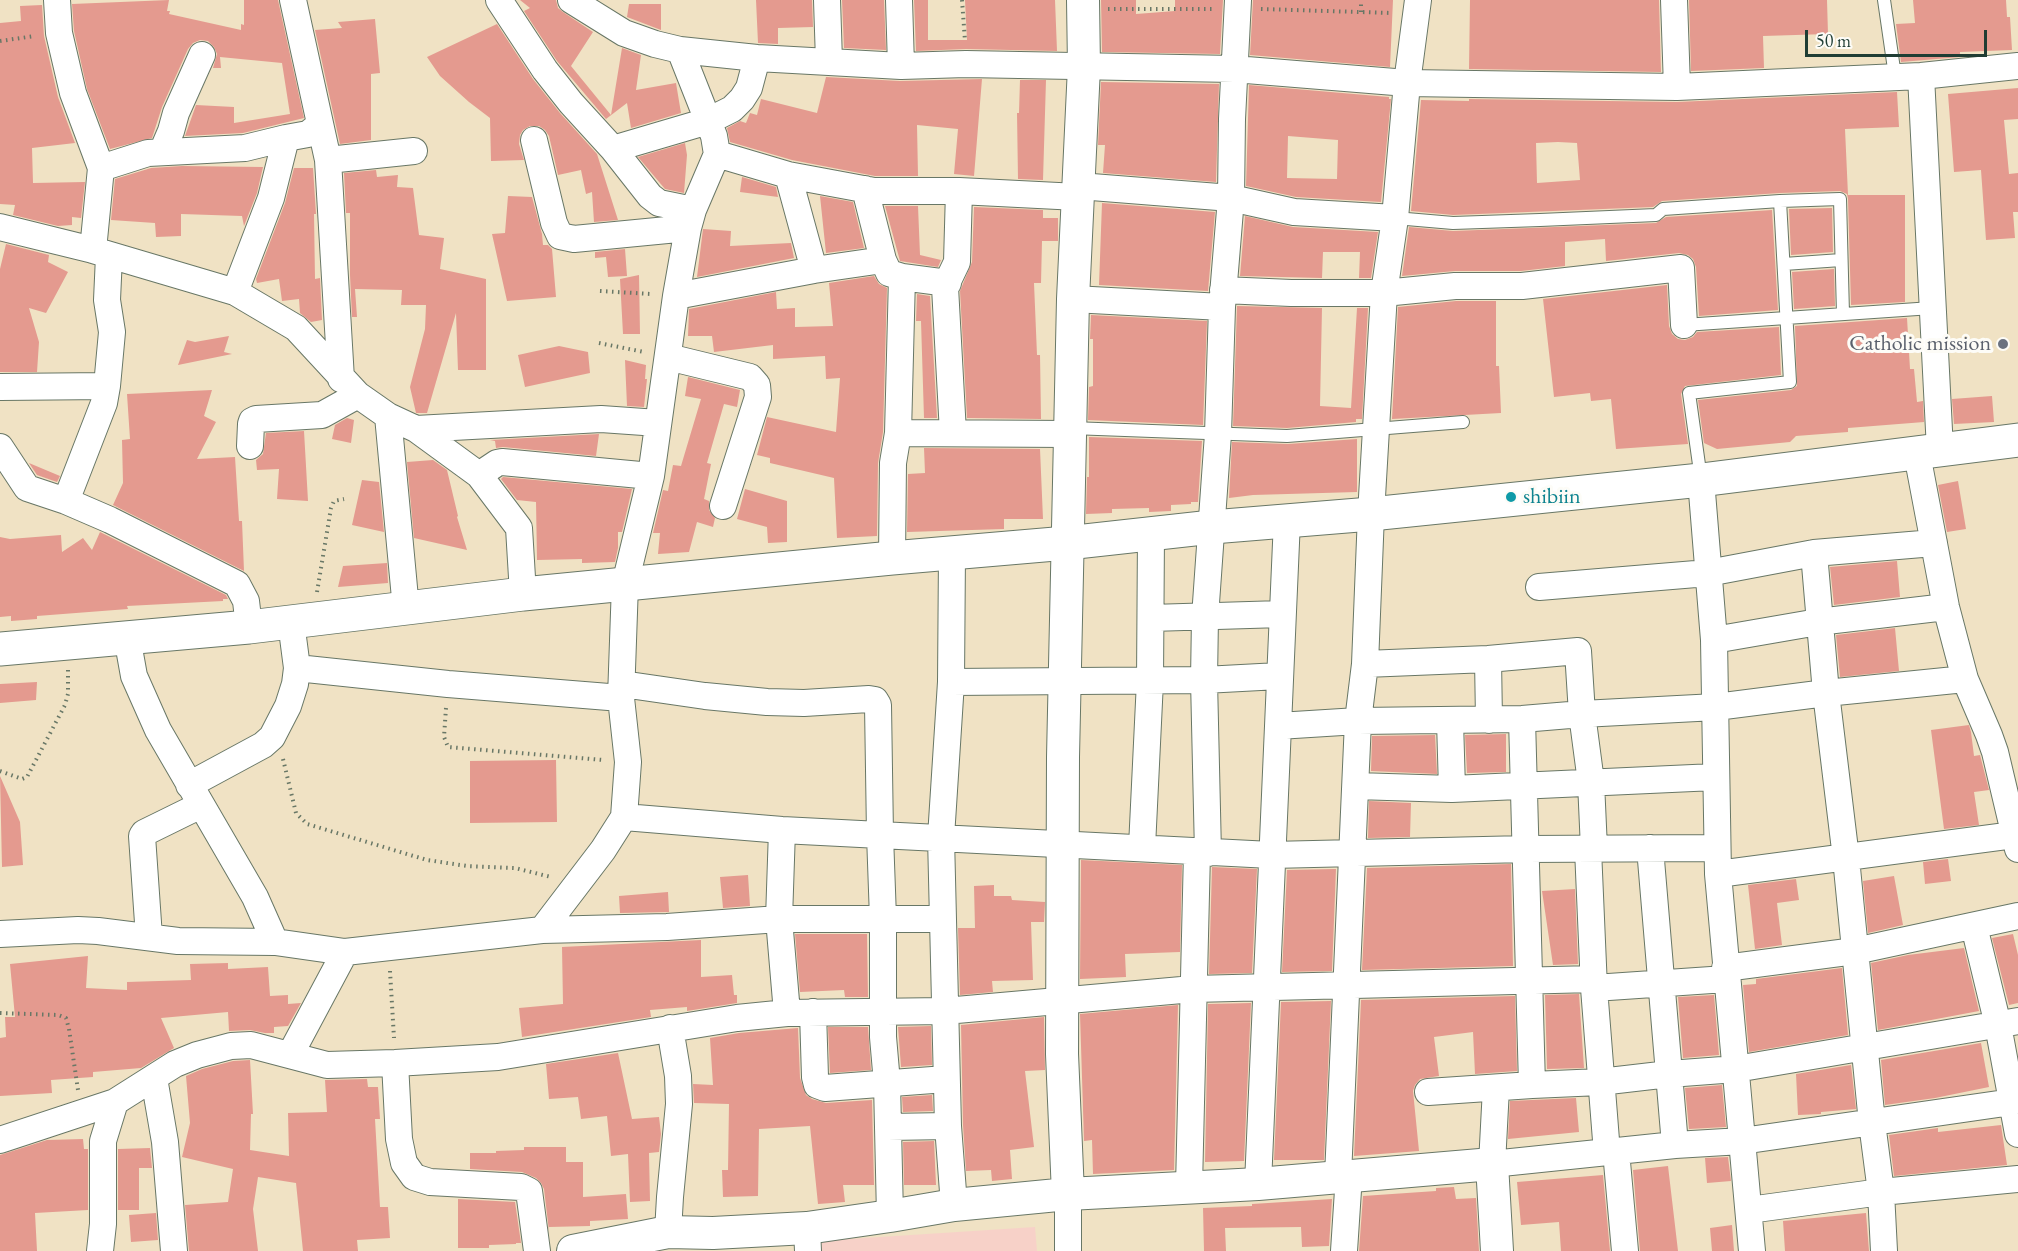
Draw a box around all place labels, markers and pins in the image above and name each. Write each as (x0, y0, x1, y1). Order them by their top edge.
place label: Catholic mission (1849, 331, 1991, 357)
marker: Catholic mission (1996, 337, 2010, 351)
place label: shibiin (1523, 484, 1581, 510)
marker: shibiin (1504, 490, 1518, 504)

